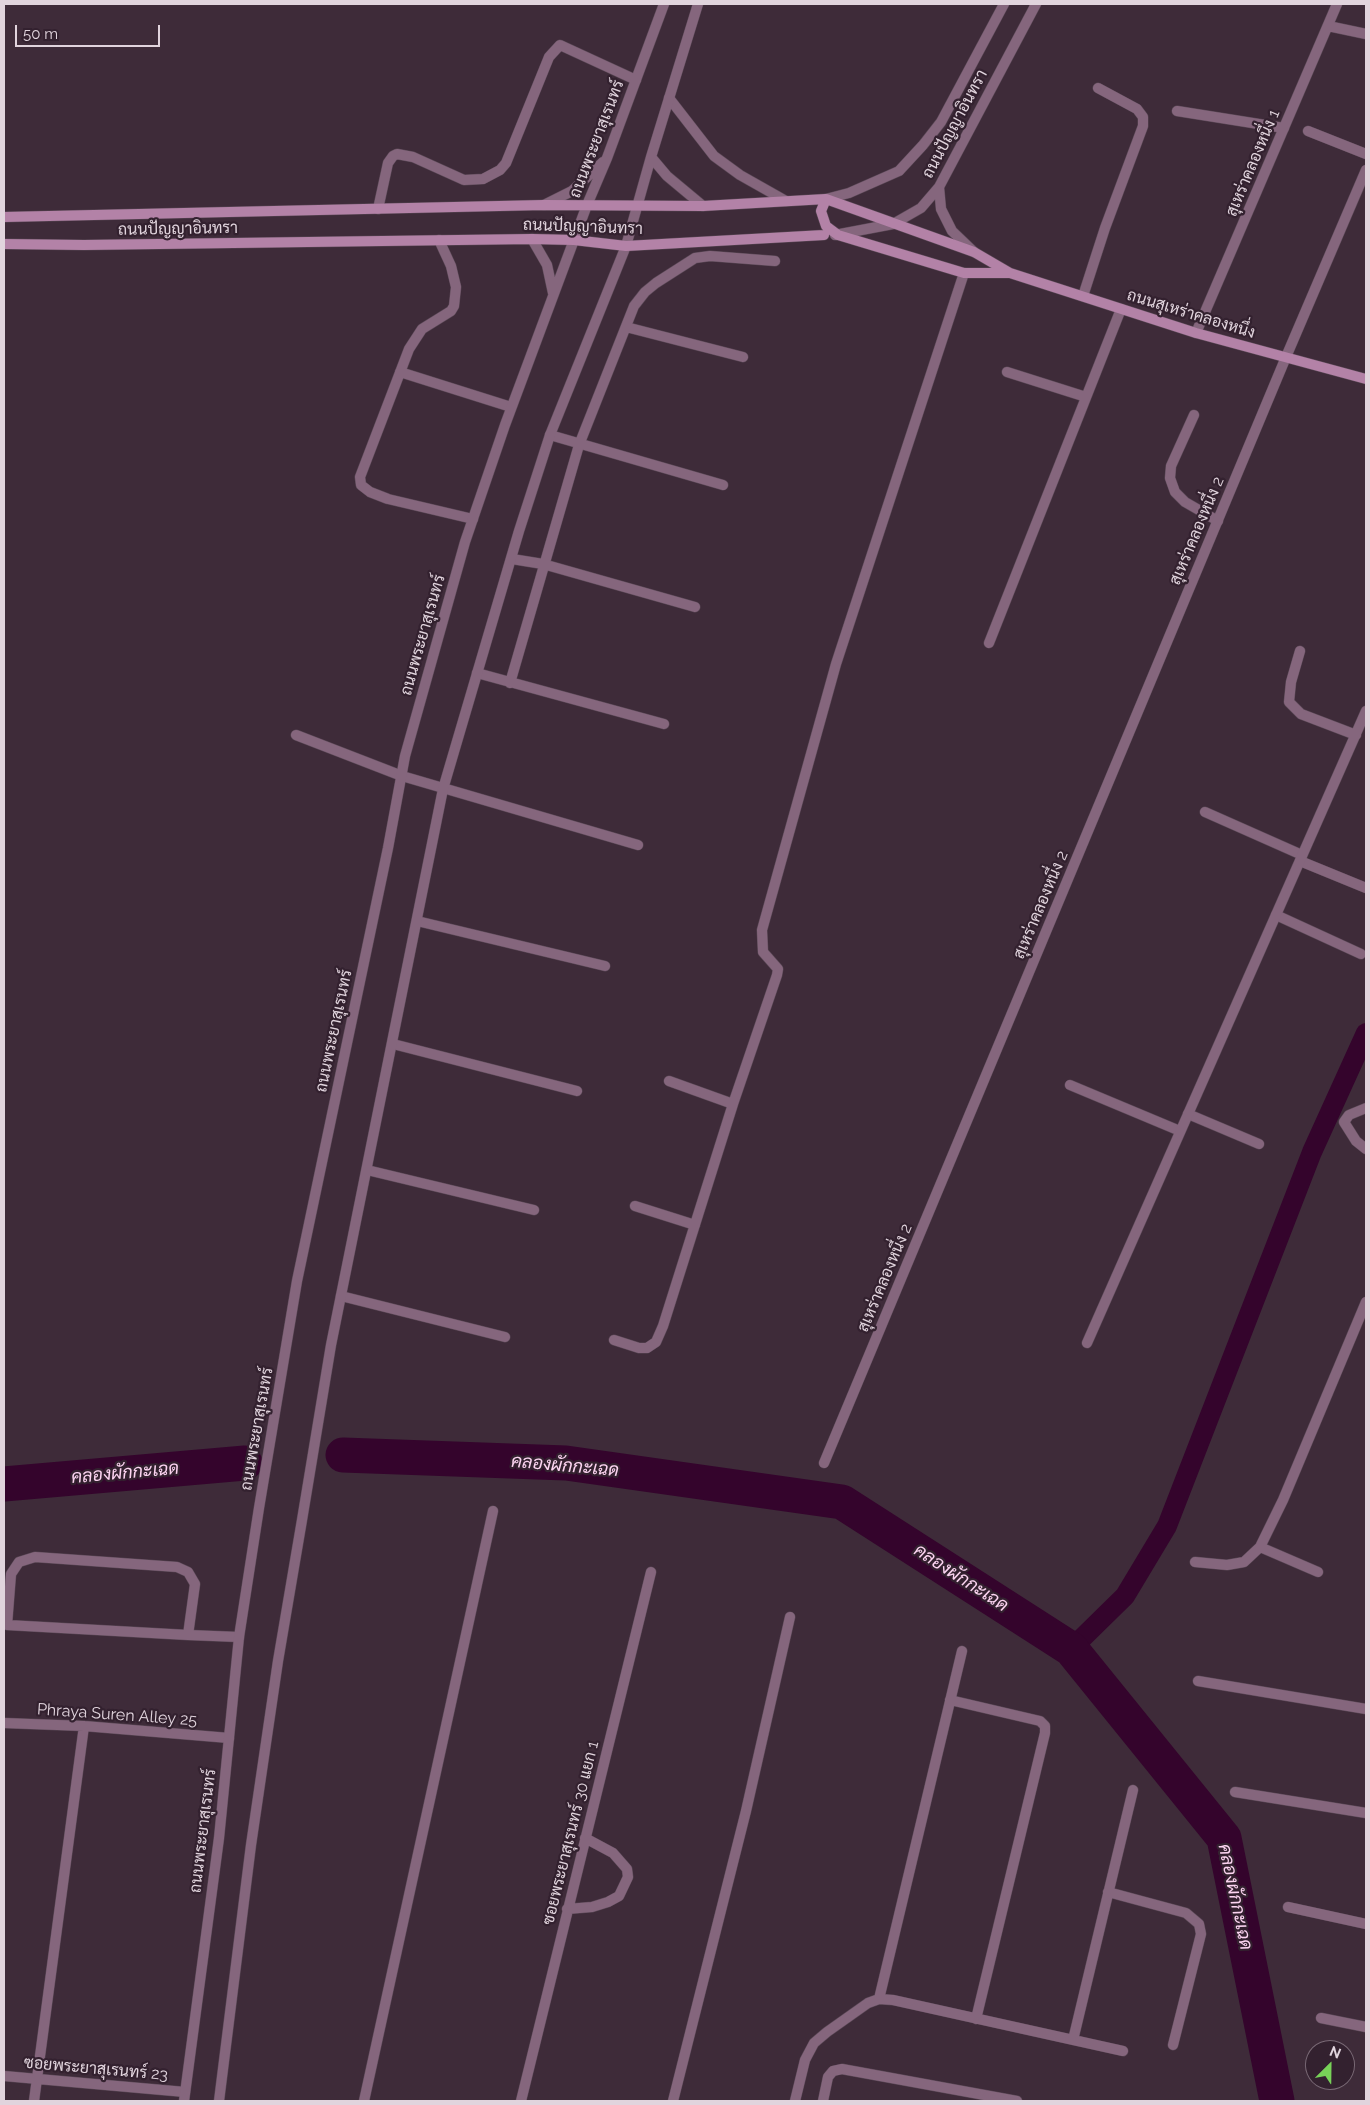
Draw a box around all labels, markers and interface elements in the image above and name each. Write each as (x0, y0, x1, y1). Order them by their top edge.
scale bar (18, 15, 162, 47)
text: 50 m (23, 25, 58, 43)
street label: ถนนปัญญาอินทรา (918, 66, 992, 182)
street label: ถนนพระยาสุเรนทร์ (566, 77, 628, 201)
street label: สุเหร่าคลองหนึ่ง 1 (1222, 107, 1284, 219)
street label: ถนนปัญญาอินทรา (523, 215, 643, 239)
street label: ถนนปัญญาอินทรา (118, 218, 238, 240)
street label: ถนนสุเหร่าคลองหนึ่ง (1125, 285, 1257, 343)
street label: สุเหร่าคลองหนึ่ง 2 (1166, 474, 1228, 588)
street label: ถนนพระยาสุเรนทร์ (397, 572, 449, 698)
street label: สุเหร่าคลองหนึ่ง 2 (1010, 848, 1072, 962)
street label: ถนนพระยาสุเรนทร์ (312, 968, 356, 1094)
street label: สุเหร่าคลองหนึ่ง 2 (854, 1221, 916, 1335)
street label: ถนนพระยาสุเรนทร์ (237, 1366, 277, 1492)
water label: คลองผักกะเฉด (510, 1451, 620, 1481)
water label: คลองผักกะเฉด (70, 1458, 180, 1488)
water label: คลองผักกะเฉด (910, 1540, 1012, 1616)
street label: Phraya Suren Alley 25 (36, 1700, 198, 1730)
street label: ซอยพระยาสุเรนทร์ 30 แยก 1 (539, 1739, 603, 1927)
street label: ถนนพระยาสุเรนทร์ (186, 1768, 220, 1894)
water label: คลองผักกะเฉด (1213, 1842, 1257, 1952)
north arrow (1305, 2040, 1355, 2090)
text: N (1327, 2043, 1344, 2062)
street label: ซอยพระยาสุเรนทร์ 23 (23, 2053, 169, 2085)

